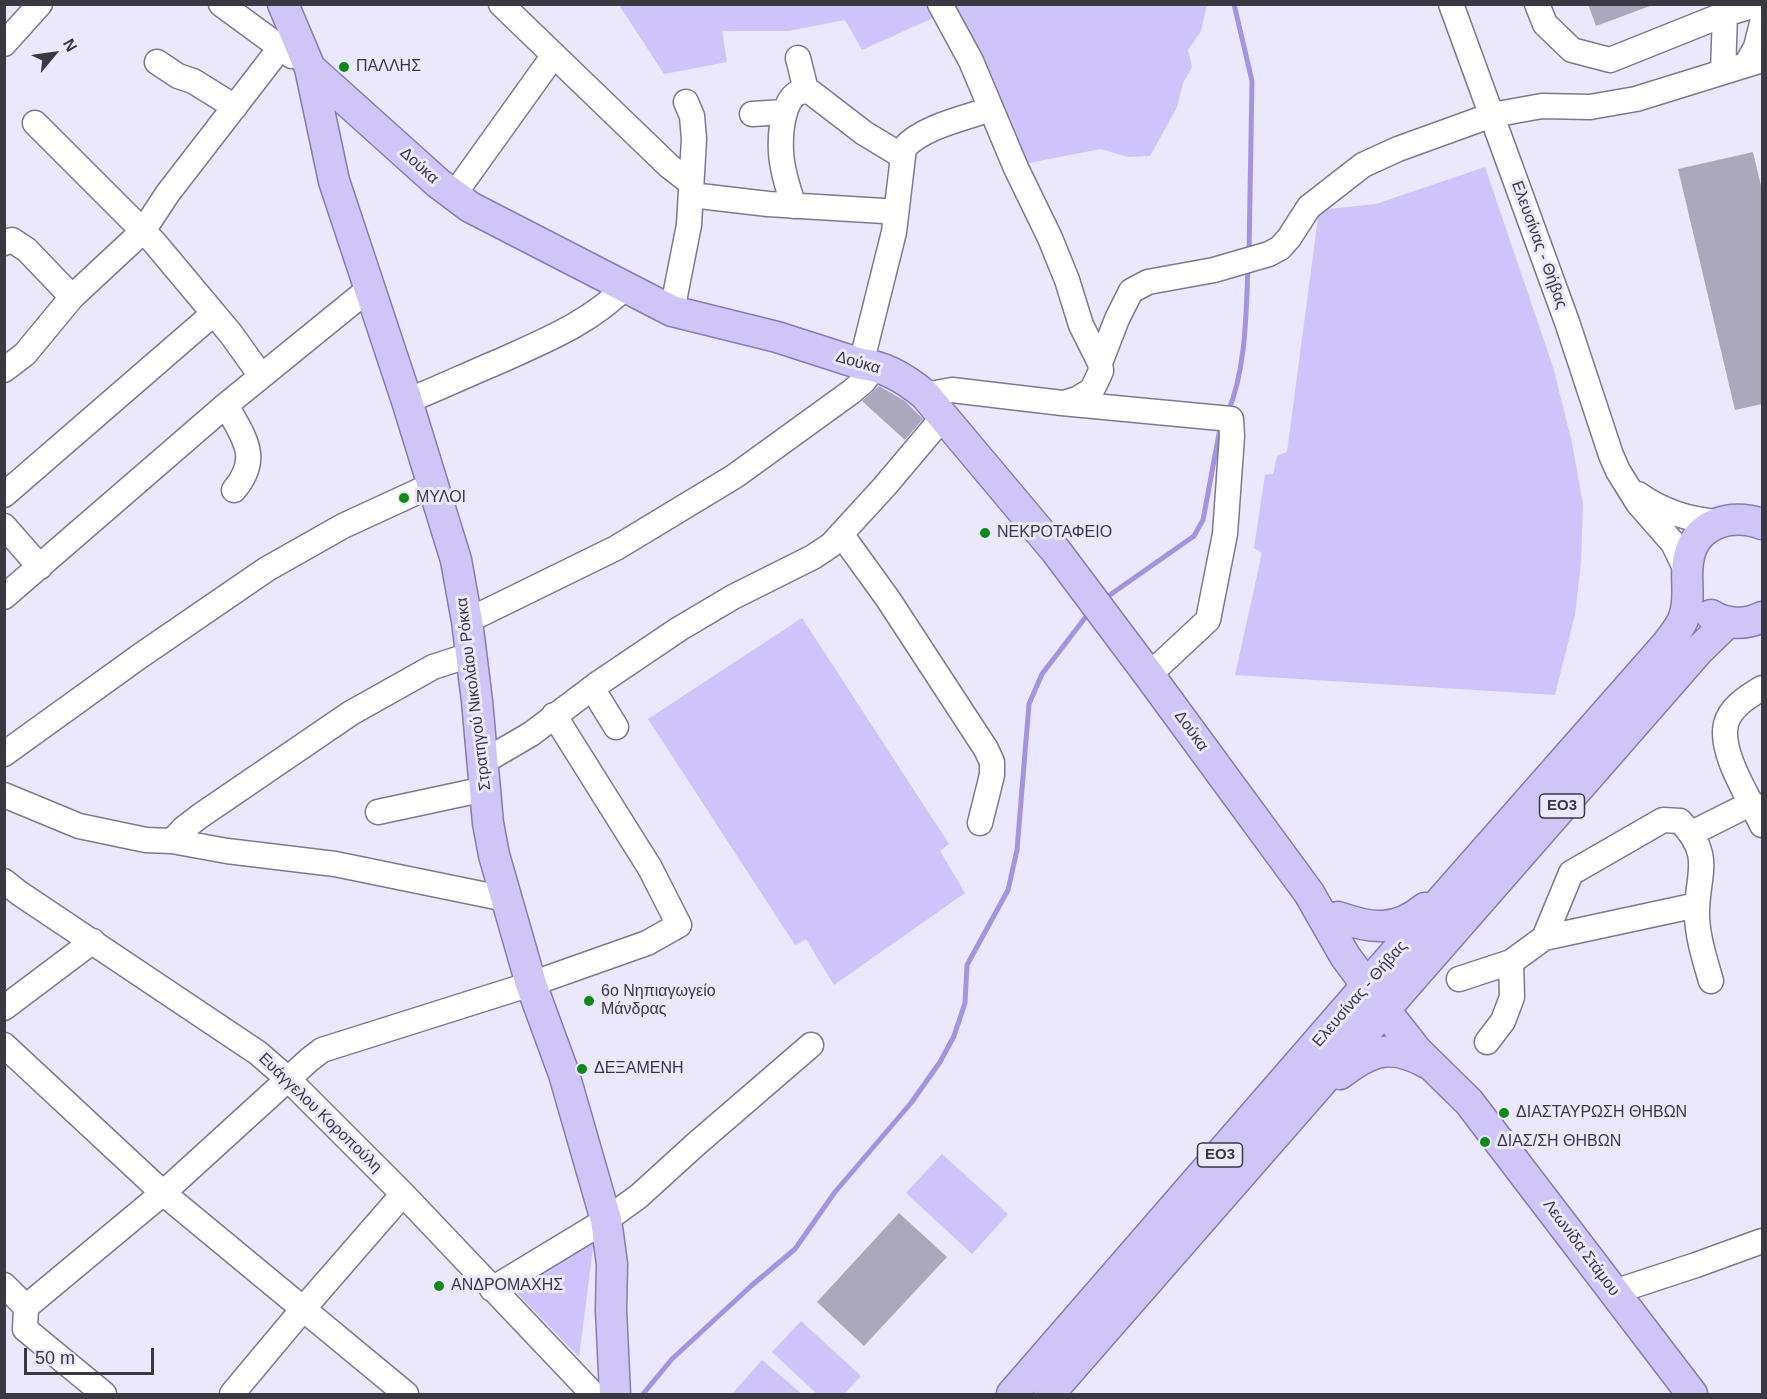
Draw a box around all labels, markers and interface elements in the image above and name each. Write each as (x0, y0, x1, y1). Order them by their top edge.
north arrow (24, 24, 84, 84)
text: N (60, 36, 80, 54)
place label: ΠΑΛΛΗΣ (356, 57, 421, 77)
marker: ΠΑΛΛΗΣ (337, 60, 351, 74)
street label: Δούκα (396, 144, 442, 188)
street label: Ελευσίνας - Θήβας (1507, 178, 1571, 312)
street label: Δούκα (834, 348, 882, 378)
place label: ΜΥΛΟΙ (416, 488, 466, 508)
marker: ΜΥΛΟΙ (397, 491, 411, 505)
place label: ΝΕΚΡΟΤΑΦΕΙΟ (997, 523, 1112, 543)
marker: ΝΕΚΡΟΤΑΦΕΙΟ (978, 526, 992, 540)
street label: Στρατηγού Νικολάου Ρόκκα (453, 596, 495, 792)
street label: Δούκα (1170, 707, 1212, 755)
road number: ΕΟ3 (1540, 794, 1584, 818)
street label: Ελευσίνας - Θήβας (1309, 937, 1411, 1051)
place label: 6ο Νηπιαγωγείο Μάνδρας (601, 982, 716, 1020)
marker: 6ο Νηπιαγωγείο Μάνδρας (582, 994, 596, 1008)
street label: Ευάγγελου Κοροπούλη (254, 1049, 386, 1177)
place label: ΔΕΞΑΜΕΝΗ (594, 1059, 684, 1079)
marker: ΔΕΞΑΜΕΝΗ (575, 1062, 589, 1076)
place label: ΔΙΑΣΤΑΥΡΩΣΗ ΘΗΒΩΝ (1516, 1103, 1687, 1123)
marker: ΔΙΑΣΤΑΥΡΩΣΗ ΘΗΒΩΝ (1497, 1106, 1511, 1120)
place label: ΔΙΑΣ/ΣΗ ΘΗΒΩΝ (1497, 1132, 1621, 1152)
marker: ΔΙΑΣ/ΣΗ ΘΗΒΩΝ (1478, 1135, 1492, 1149)
road number: ΕΟ3 (1198, 1143, 1242, 1167)
street label: Λεωνίδα Στάμου (1538, 1196, 1624, 1300)
place label: ΑΝΔΡΟΜΑΧΗΣ (451, 1276, 563, 1296)
marker: ΑΝΔΡΟΜΑΧΗΣ (432, 1279, 446, 1293)
scale bar (27, 1336, 158, 1374)
text: 50 m (35, 1348, 75, 1368)

